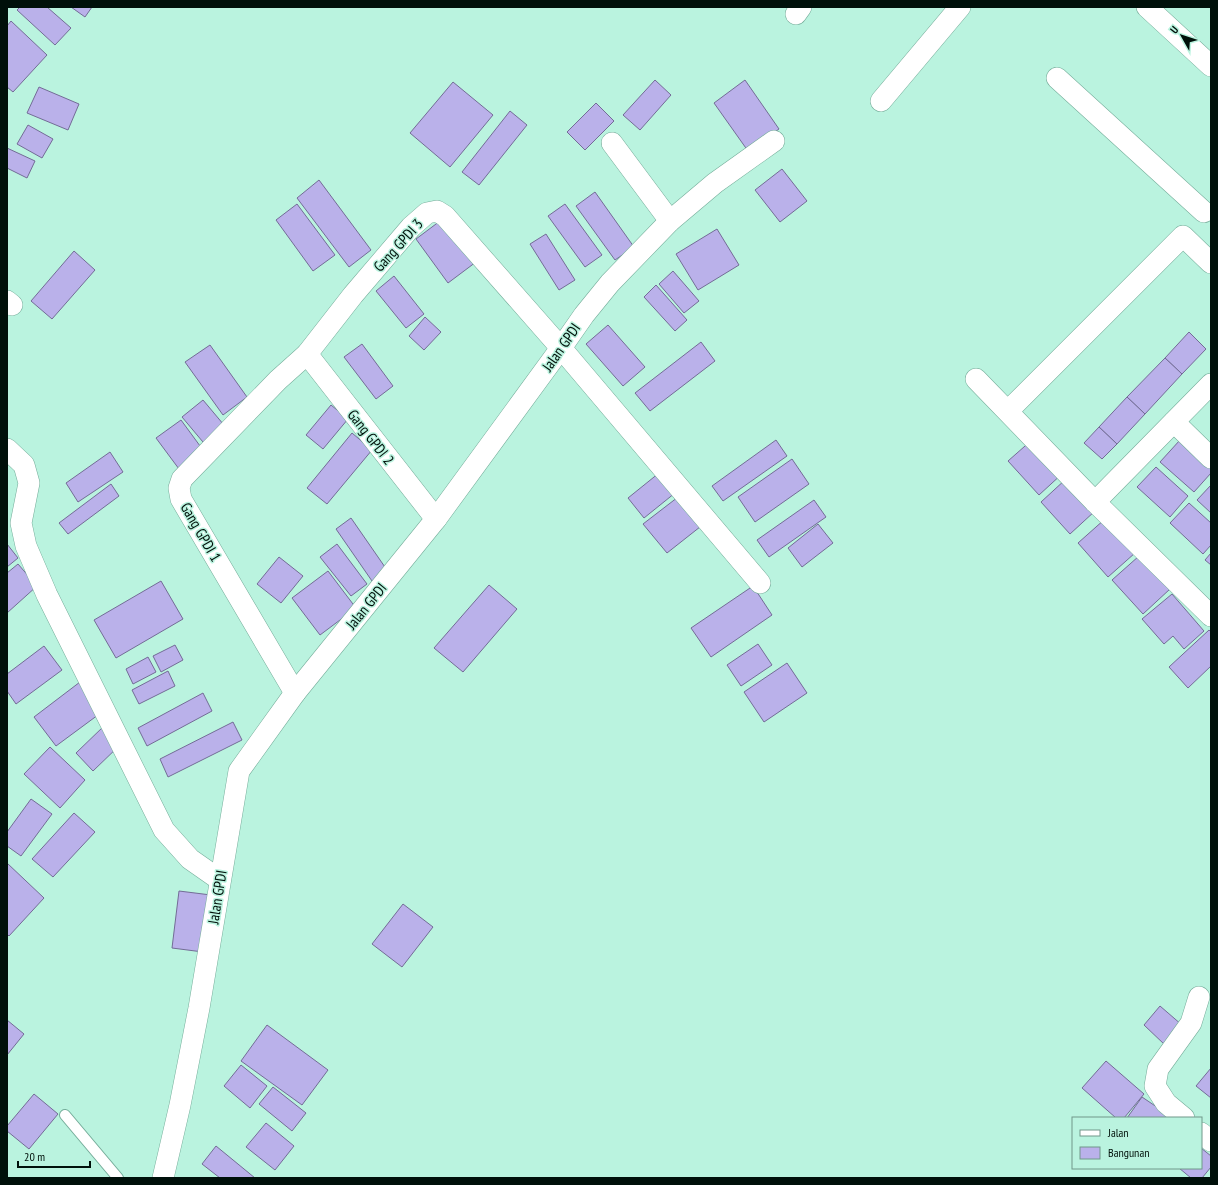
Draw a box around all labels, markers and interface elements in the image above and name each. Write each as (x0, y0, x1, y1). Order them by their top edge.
north arrow (1162, 16, 1202, 56)
text: U (1167, 23, 1182, 36)
street label: Gang GPDI 3 (369, 214, 427, 276)
street label: Jalan GPDI (537, 319, 584, 376)
street label: Gang GPDI 2 (343, 406, 399, 468)
street label: Gang GPDI 1 (177, 499, 225, 565)
street label: Jalan GPDI (341, 579, 390, 634)
street label: Jalan GPDI (203, 869, 231, 926)
legend (1072, 1117, 1202, 1169)
text: Jalan (1107, 1125, 1129, 1140)
scale bar (18, 1143, 90, 1169)
text: Bangunan (1108, 1145, 1149, 1160)
text: 20 m (24, 1149, 45, 1164)

